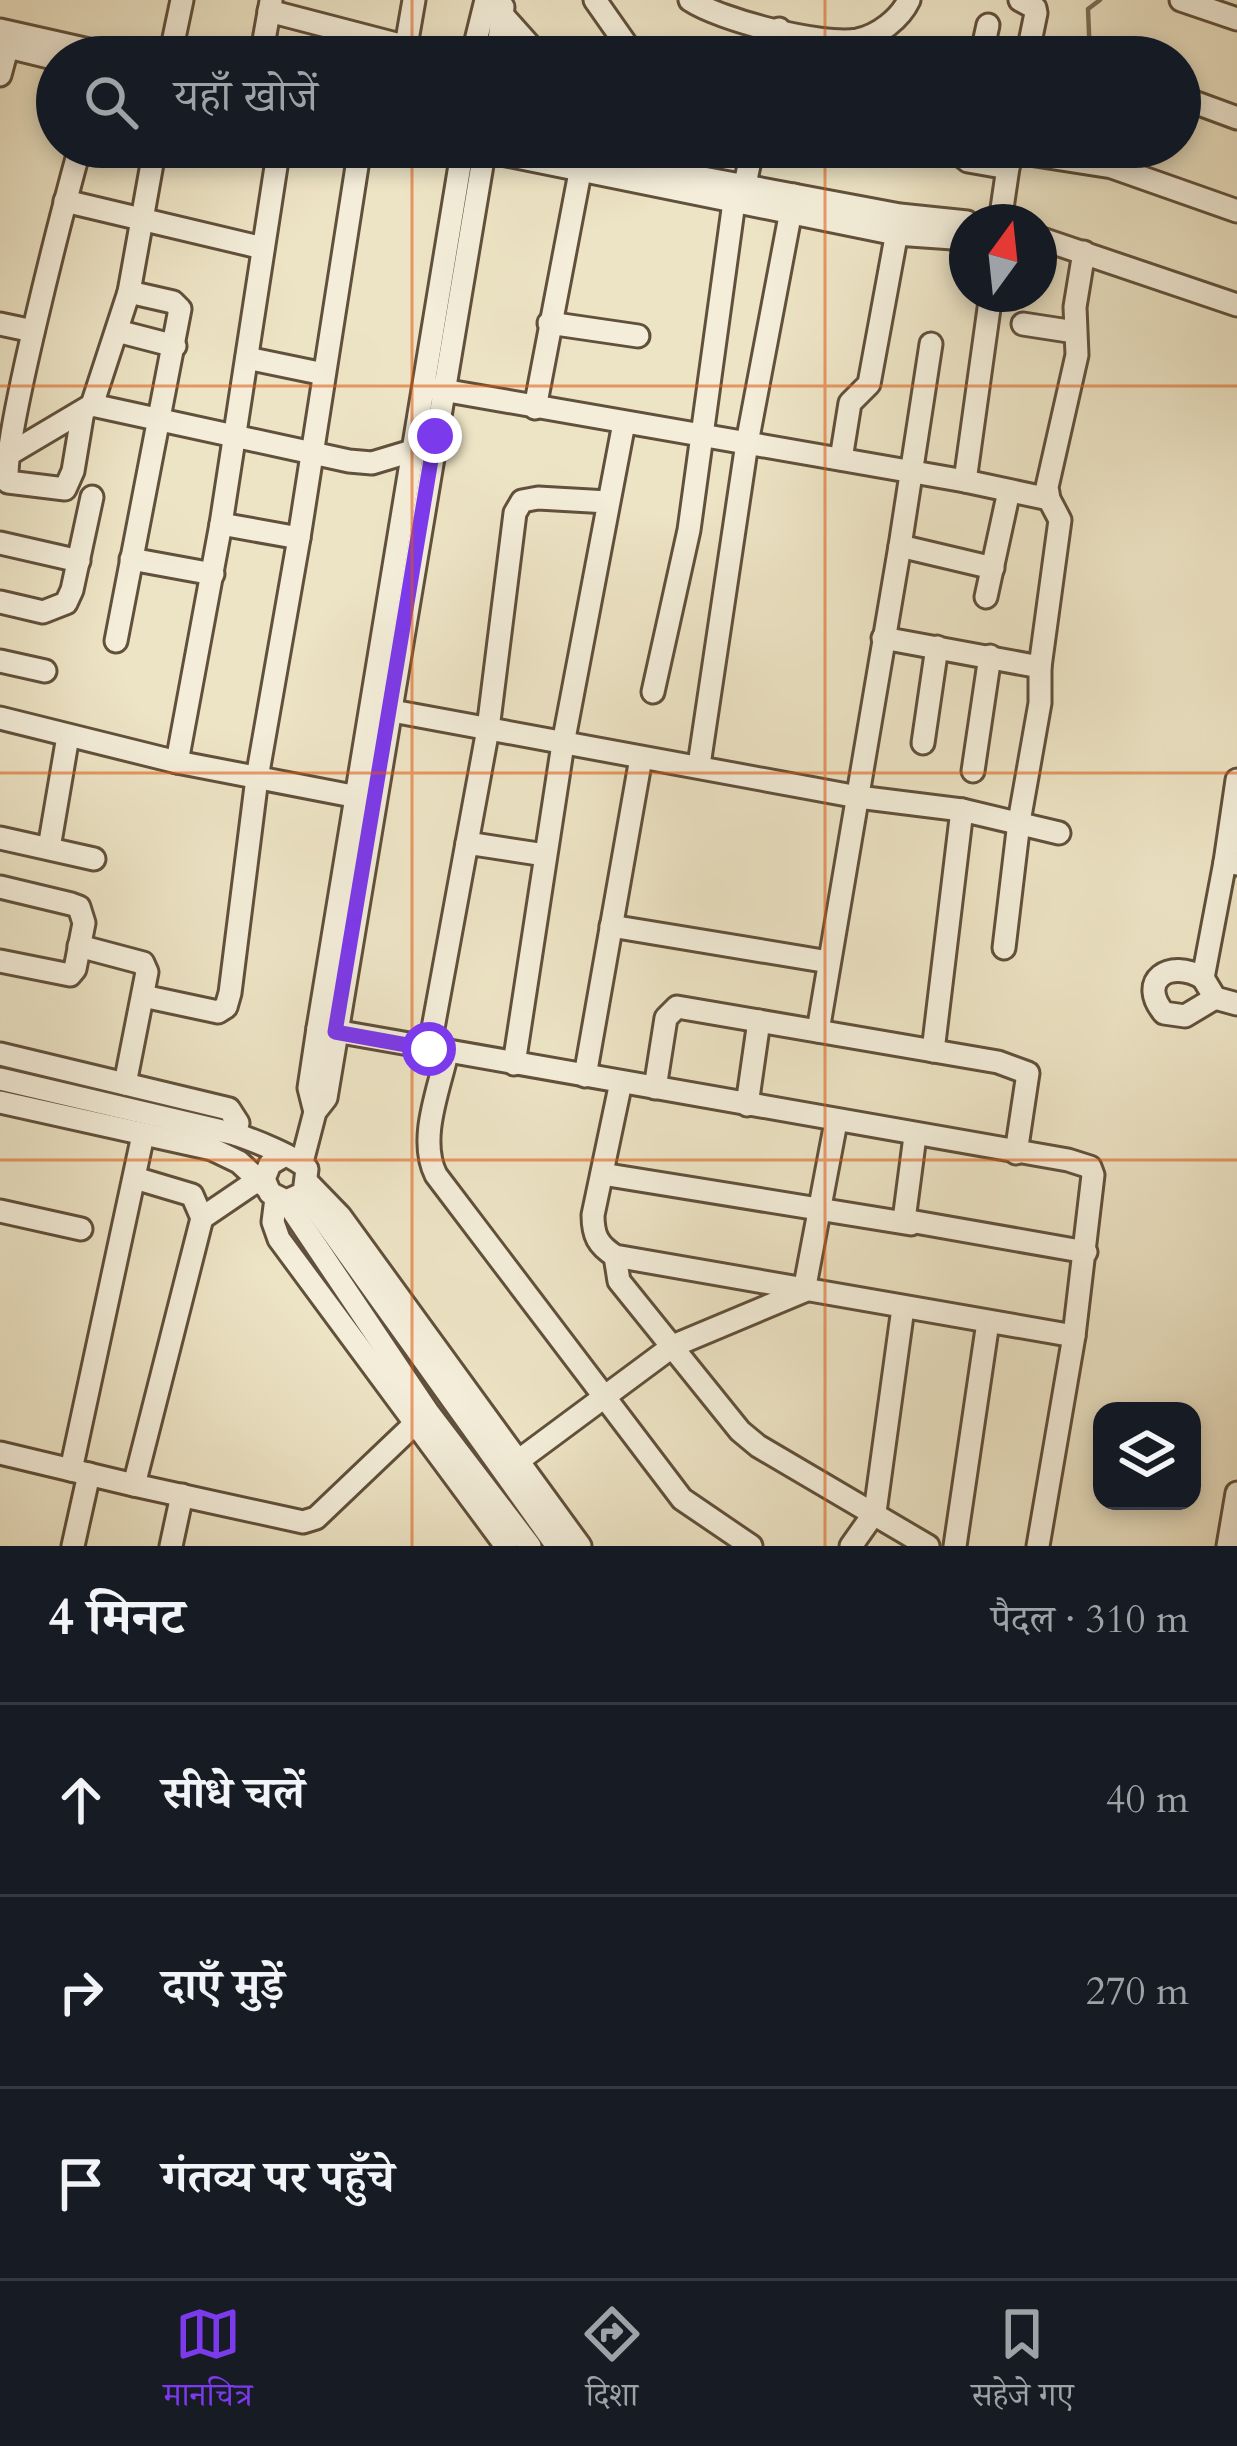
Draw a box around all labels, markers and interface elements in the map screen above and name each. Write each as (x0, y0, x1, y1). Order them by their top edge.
search box (36, 36, 1201, 168)
text: यहाँ खोजें (174, 66, 318, 127)
icon: search (78, 69, 144, 135)
north arrow (949, 204, 1057, 312)
route end (408, 409, 462, 463)
route start (402, 1022, 456, 1076)
map controls (1093, 1402, 1201, 1510)
button: layers (1093, 1402, 1201, 1510)
text: 4 मिनट (48, 1583, 184, 1653)
text: पैदल · 310 m (991, 1593, 1189, 1646)
text: सीधे चलें (162, 1763, 305, 1824)
icon: ahead (48, 1767, 114, 1833)
text: 40 m (1106, 1773, 1189, 1826)
text: दाएँ मुड़ें (162, 1955, 284, 2016)
icon: right (48, 1959, 114, 2025)
text: 270 m (1086, 1965, 1189, 2018)
text: गंतव्य पर पहुँचे (162, 2147, 394, 2208)
icon: arrive (48, 2151, 114, 2217)
tab: मानचित्र (163, 2301, 253, 2427)
tab: दिशा (579, 2301, 645, 2427)
tab: सहेजे गए (971, 2301, 1074, 2427)

